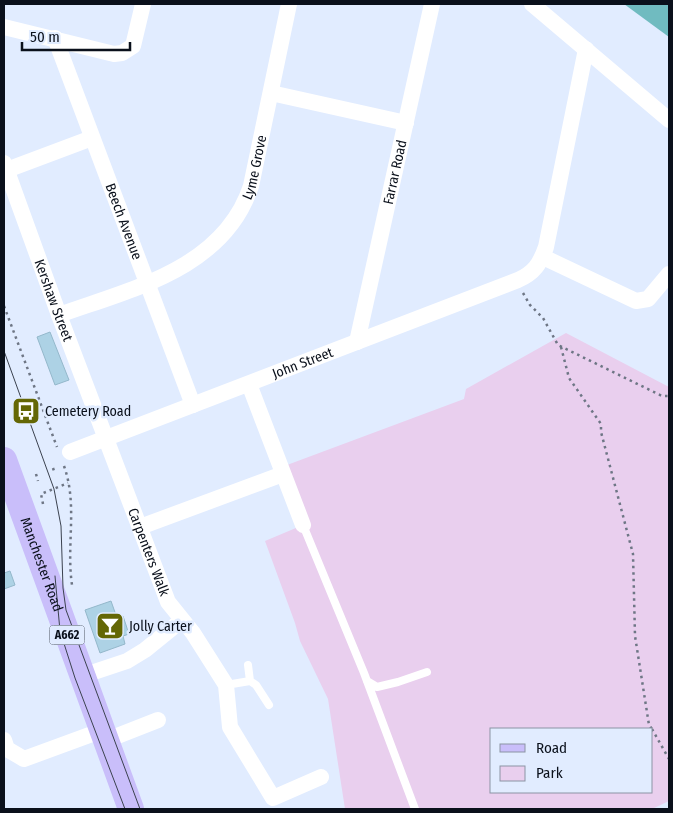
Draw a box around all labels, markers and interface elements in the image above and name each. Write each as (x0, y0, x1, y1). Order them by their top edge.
scale bar (22, 20, 130, 52)
text: 50 m (30, 28, 60, 46)
street label: Lyme Grove (239, 133, 270, 202)
street label: Farrar Road (380, 138, 411, 206)
street label: Beech Avenue (101, 181, 146, 262)
street label: Kershaw Street (31, 257, 76, 344)
street label: John Street (270, 344, 336, 383)
bus stop icon: Cemetery Road (11, 396, 41, 426)
place label: Cemetery Road (45, 403, 131, 420)
street label: Carpenters Walk (124, 506, 173, 599)
street label: Manchester Road (17, 515, 66, 614)
bar icon: Jolly Carter (95, 611, 125, 641)
place label: Jolly Carter (129, 618, 192, 635)
road number: A662 (50, 626, 84, 644)
legend (490, 728, 653, 793)
text: Road (536, 739, 567, 757)
text: Park (536, 764, 563, 782)

